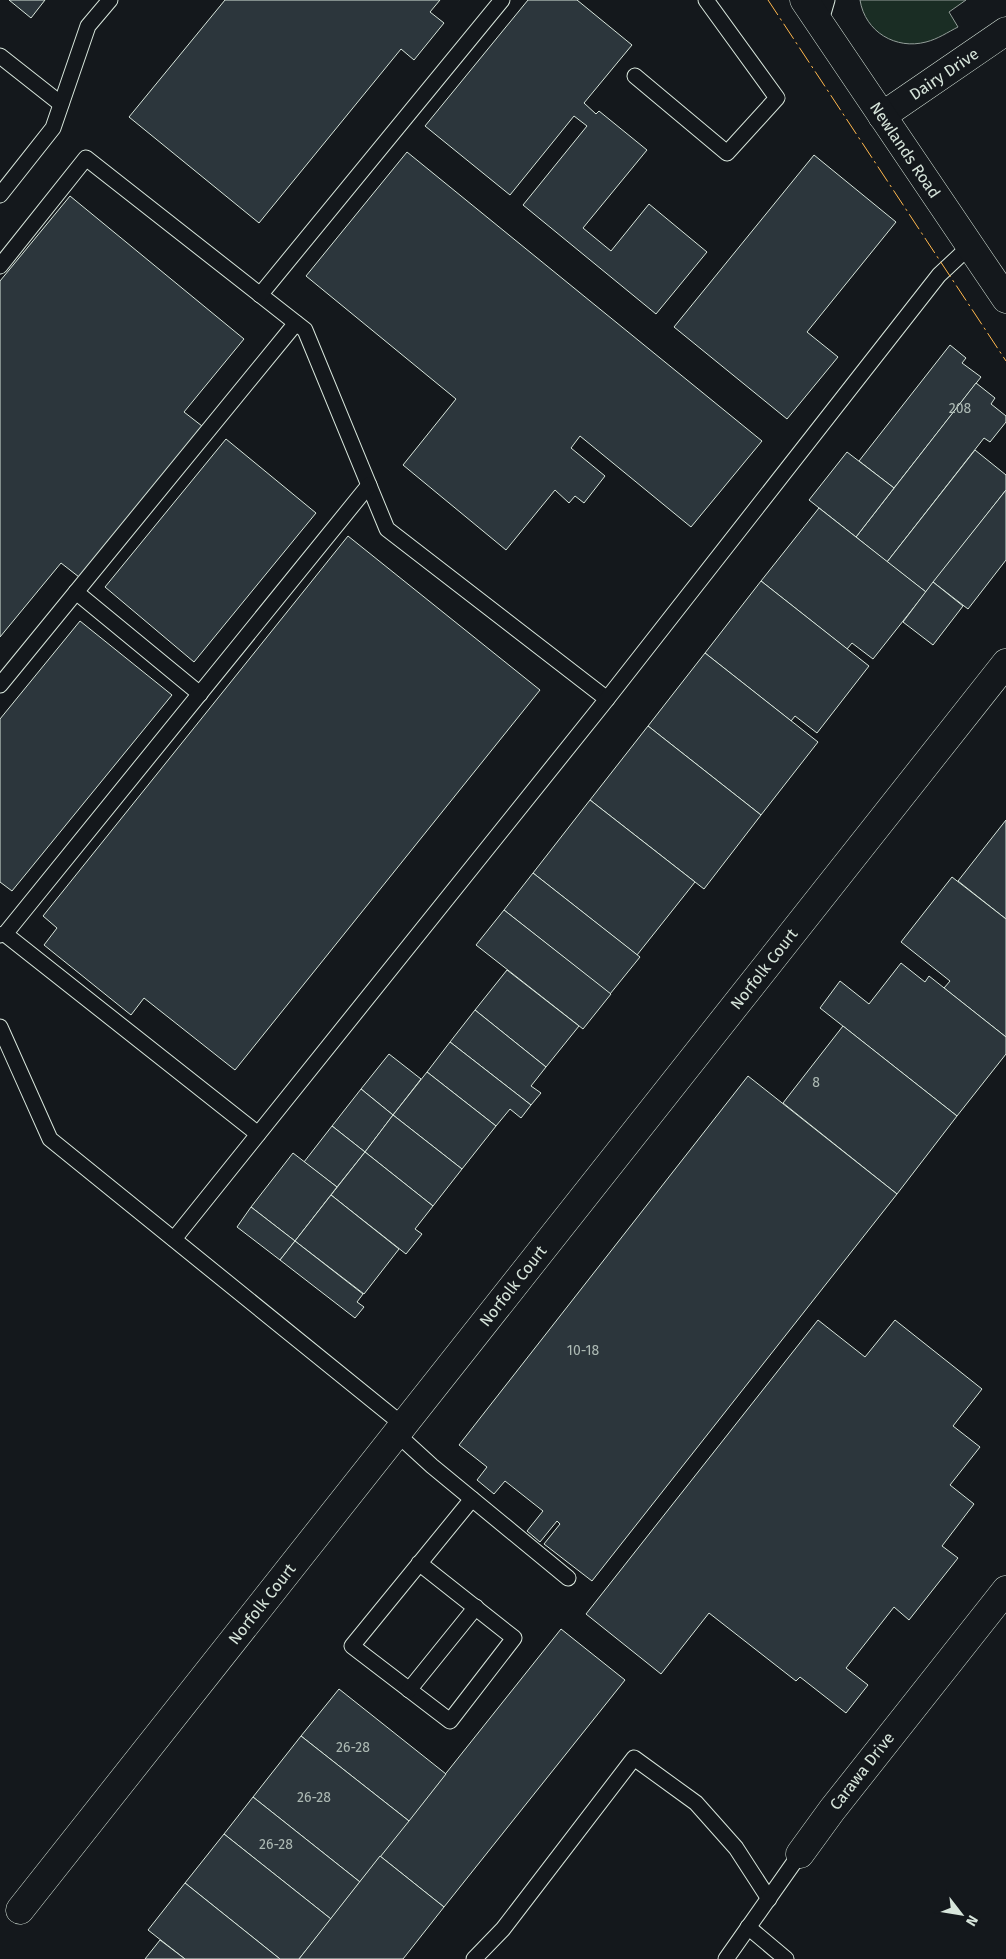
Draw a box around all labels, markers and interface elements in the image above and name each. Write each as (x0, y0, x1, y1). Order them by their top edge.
street label: Dairy Drive (906, 44, 982, 104)
street label: Newlands Road (866, 98, 944, 202)
house number: 208 (949, 400, 972, 417)
street label: Norfolk Court (727, 925, 802, 1013)
house number: 8 (812, 1074, 820, 1091)
street label: Norfolk Court (476, 1242, 551, 1330)
house number: 10-18 (567, 1342, 599, 1359)
street label: Norfolk Court (225, 1560, 300, 1648)
street label: Carawa Drive (826, 1728, 898, 1814)
house number: 26-28 (336, 1739, 370, 1756)
house number: 26-28 (297, 1789, 331, 1806)
house number: 26-28 (259, 1836, 293, 1853)
north arrow (936, 1889, 986, 1939)
text: N (962, 1912, 981, 1929)

